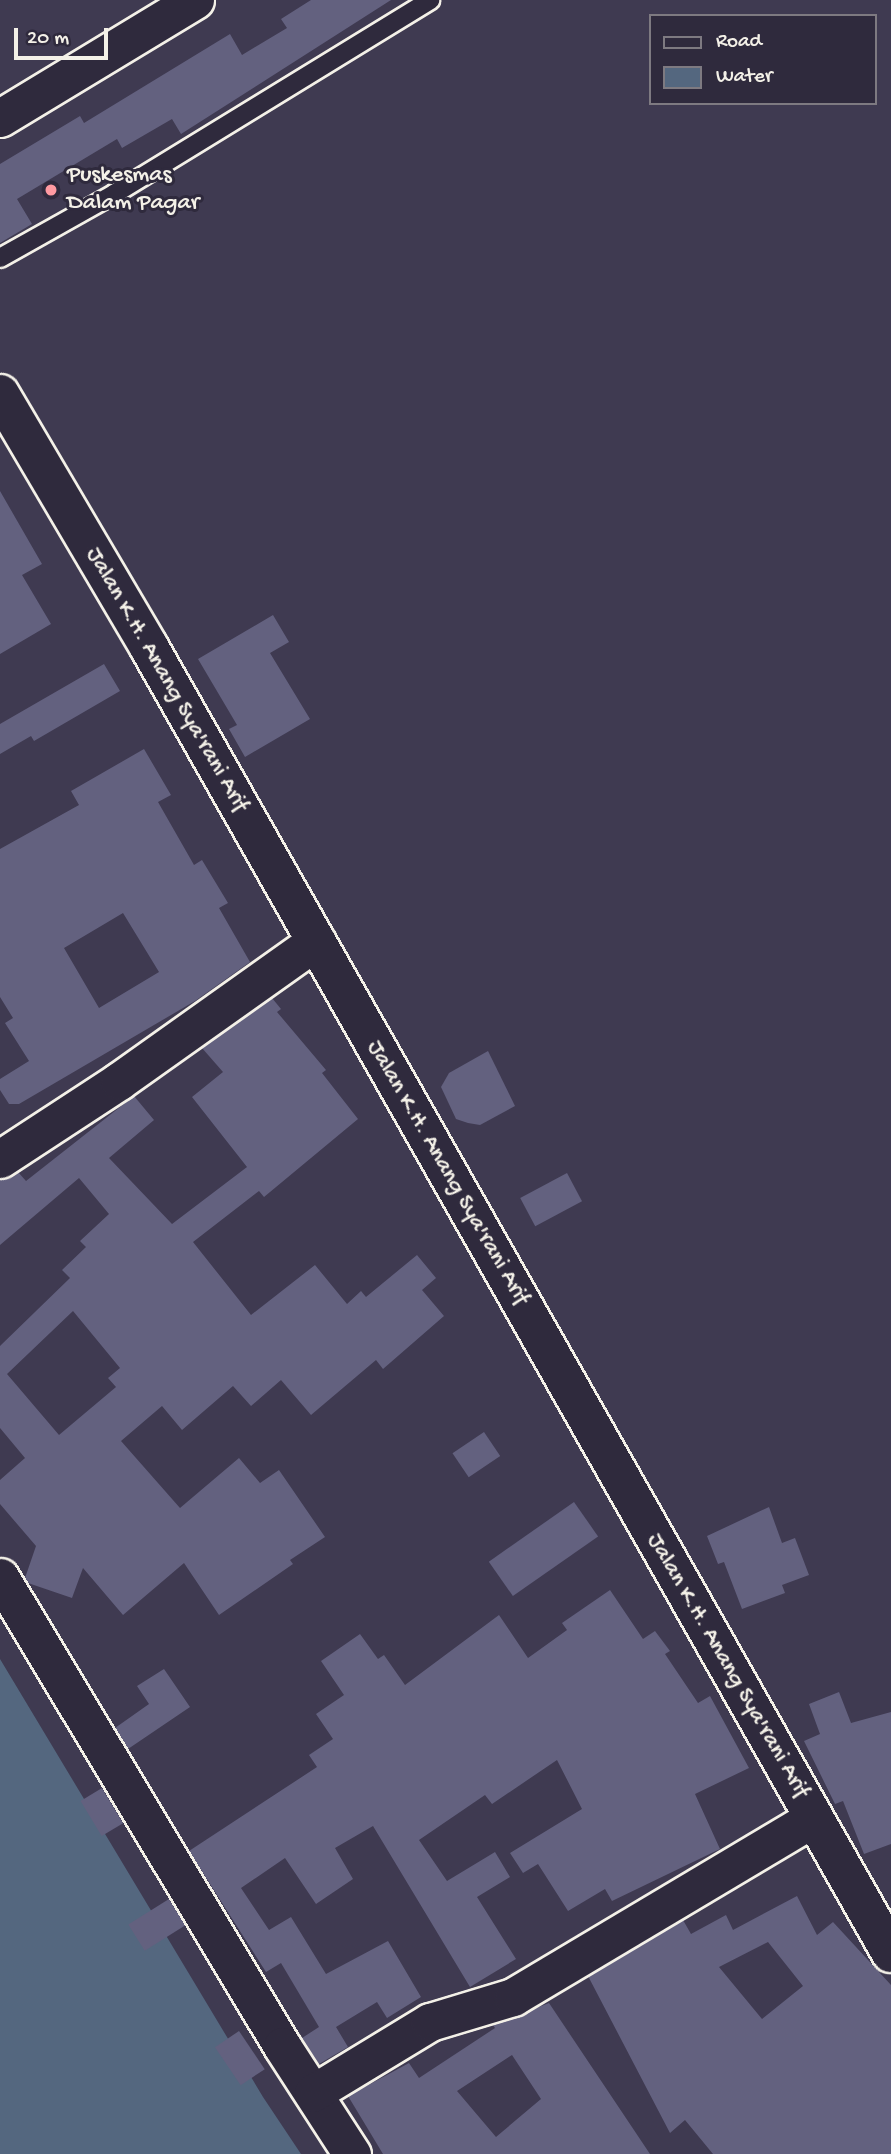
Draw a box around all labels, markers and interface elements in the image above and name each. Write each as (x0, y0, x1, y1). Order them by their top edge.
scale bar (18, 14, 112, 58)
legend (650, 14, 877, 105)
text: 20 m (27, 27, 69, 52)
text: Road (716, 30, 762, 55)
text: Water (716, 65, 772, 90)
place label: Puskesmas Dalam Pagar (67, 162, 199, 218)
marker: Puskesmas Dalam Pagar (41, 180, 61, 200)
street label: Jalan K.H. Anang Sya'rani Arif (78, 543, 254, 817)
street label: Jalan K.H. Anang Sya'rani Arif (359, 1036, 535, 1310)
street label: Jalan K.H. Anang Sya'rani Arif (639, 1529, 815, 1803)

